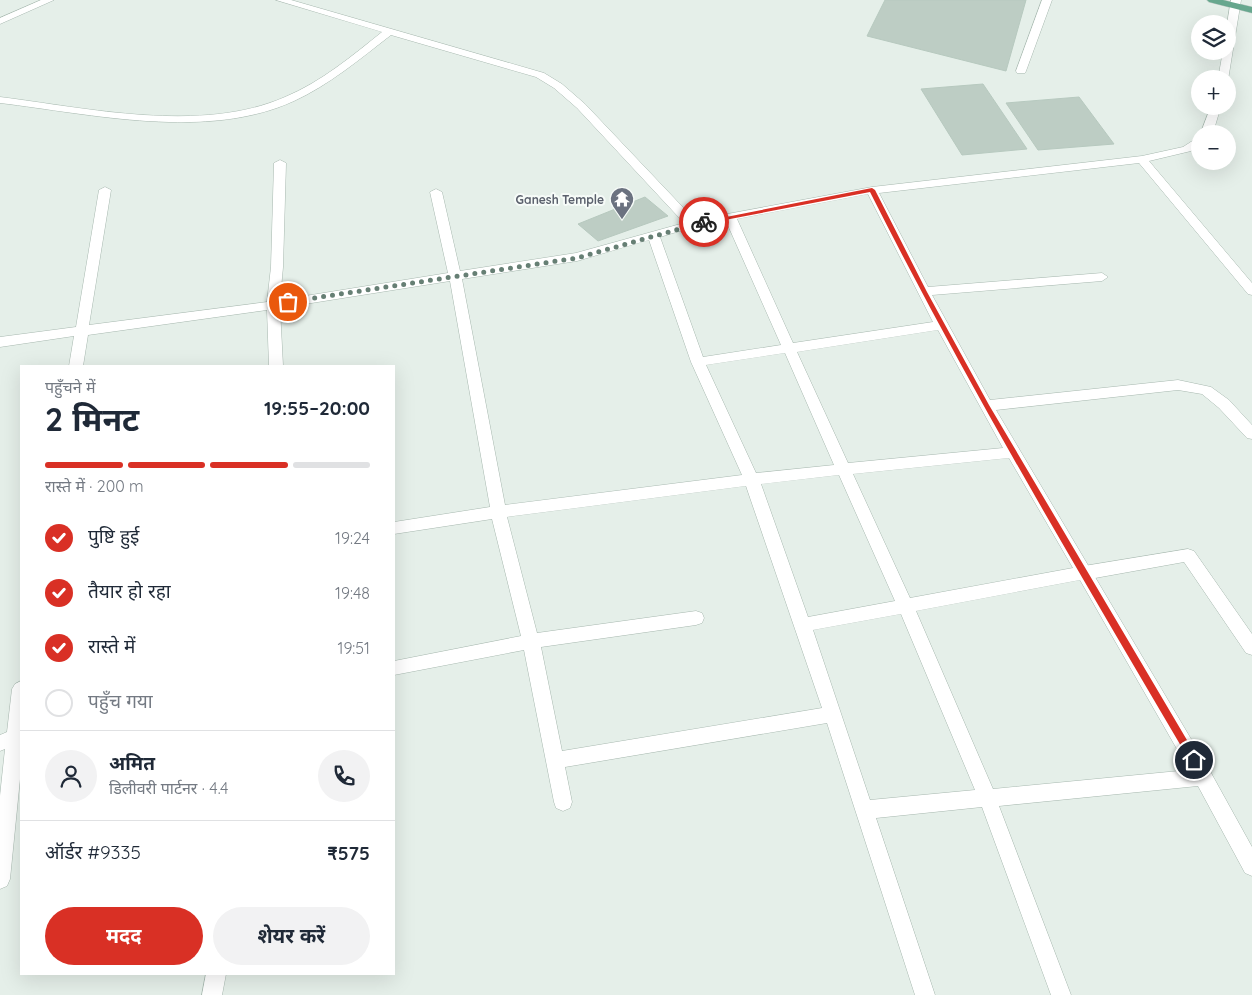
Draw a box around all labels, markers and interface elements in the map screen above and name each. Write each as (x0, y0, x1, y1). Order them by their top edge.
map controls (1191, 15, 1236, 170)
button: layers (1191, 15, 1236, 60)
button: + (1191, 70, 1236, 115)
button: − (1191, 125, 1236, 170)
temple icon: Ganesh Temple (609, 186, 635, 220)
place label: Ganesh Temple (516, 192, 604, 207)
courier (679, 197, 729, 247)
icon: bike (690, 208, 718, 236)
pin (267, 281, 309, 323)
icon: bag (274, 288, 302, 316)
text: पहुँचने में (45, 377, 96, 397)
text: 19:55–20:00 (264, 396, 370, 420)
text: 2 मिनट (45, 399, 139, 439)
text: रास्ते में · 200 m (45, 476, 144, 496)
icon: check (45, 524, 73, 552)
text: पुष्टि हुई (88, 524, 139, 548)
text: 19:24 (335, 528, 370, 548)
icon: check (45, 579, 73, 607)
text: तैयार हो रहा (88, 579, 171, 603)
text: 19:48 (335, 583, 370, 603)
icon: check (45, 634, 73, 662)
text: रास्ते में (88, 634, 135, 658)
text: 19:51 (338, 638, 370, 658)
text: पहुँच गया (88, 689, 153, 713)
pin (1173, 739, 1215, 781)
icon: home (1180, 746, 1208, 774)
button: person (45, 750, 97, 802)
button: phone (318, 750, 370, 802)
text: अमित (109, 751, 155, 775)
text: डिलीवरी पार्टनर · 4.4 (109, 778, 229, 798)
text: ऑर्डर #9335 (45, 840, 141, 864)
text: ₹575 (327, 841, 370, 865)
button: मदद (45, 907, 203, 965)
button: शेयर करें (213, 907, 370, 965)

